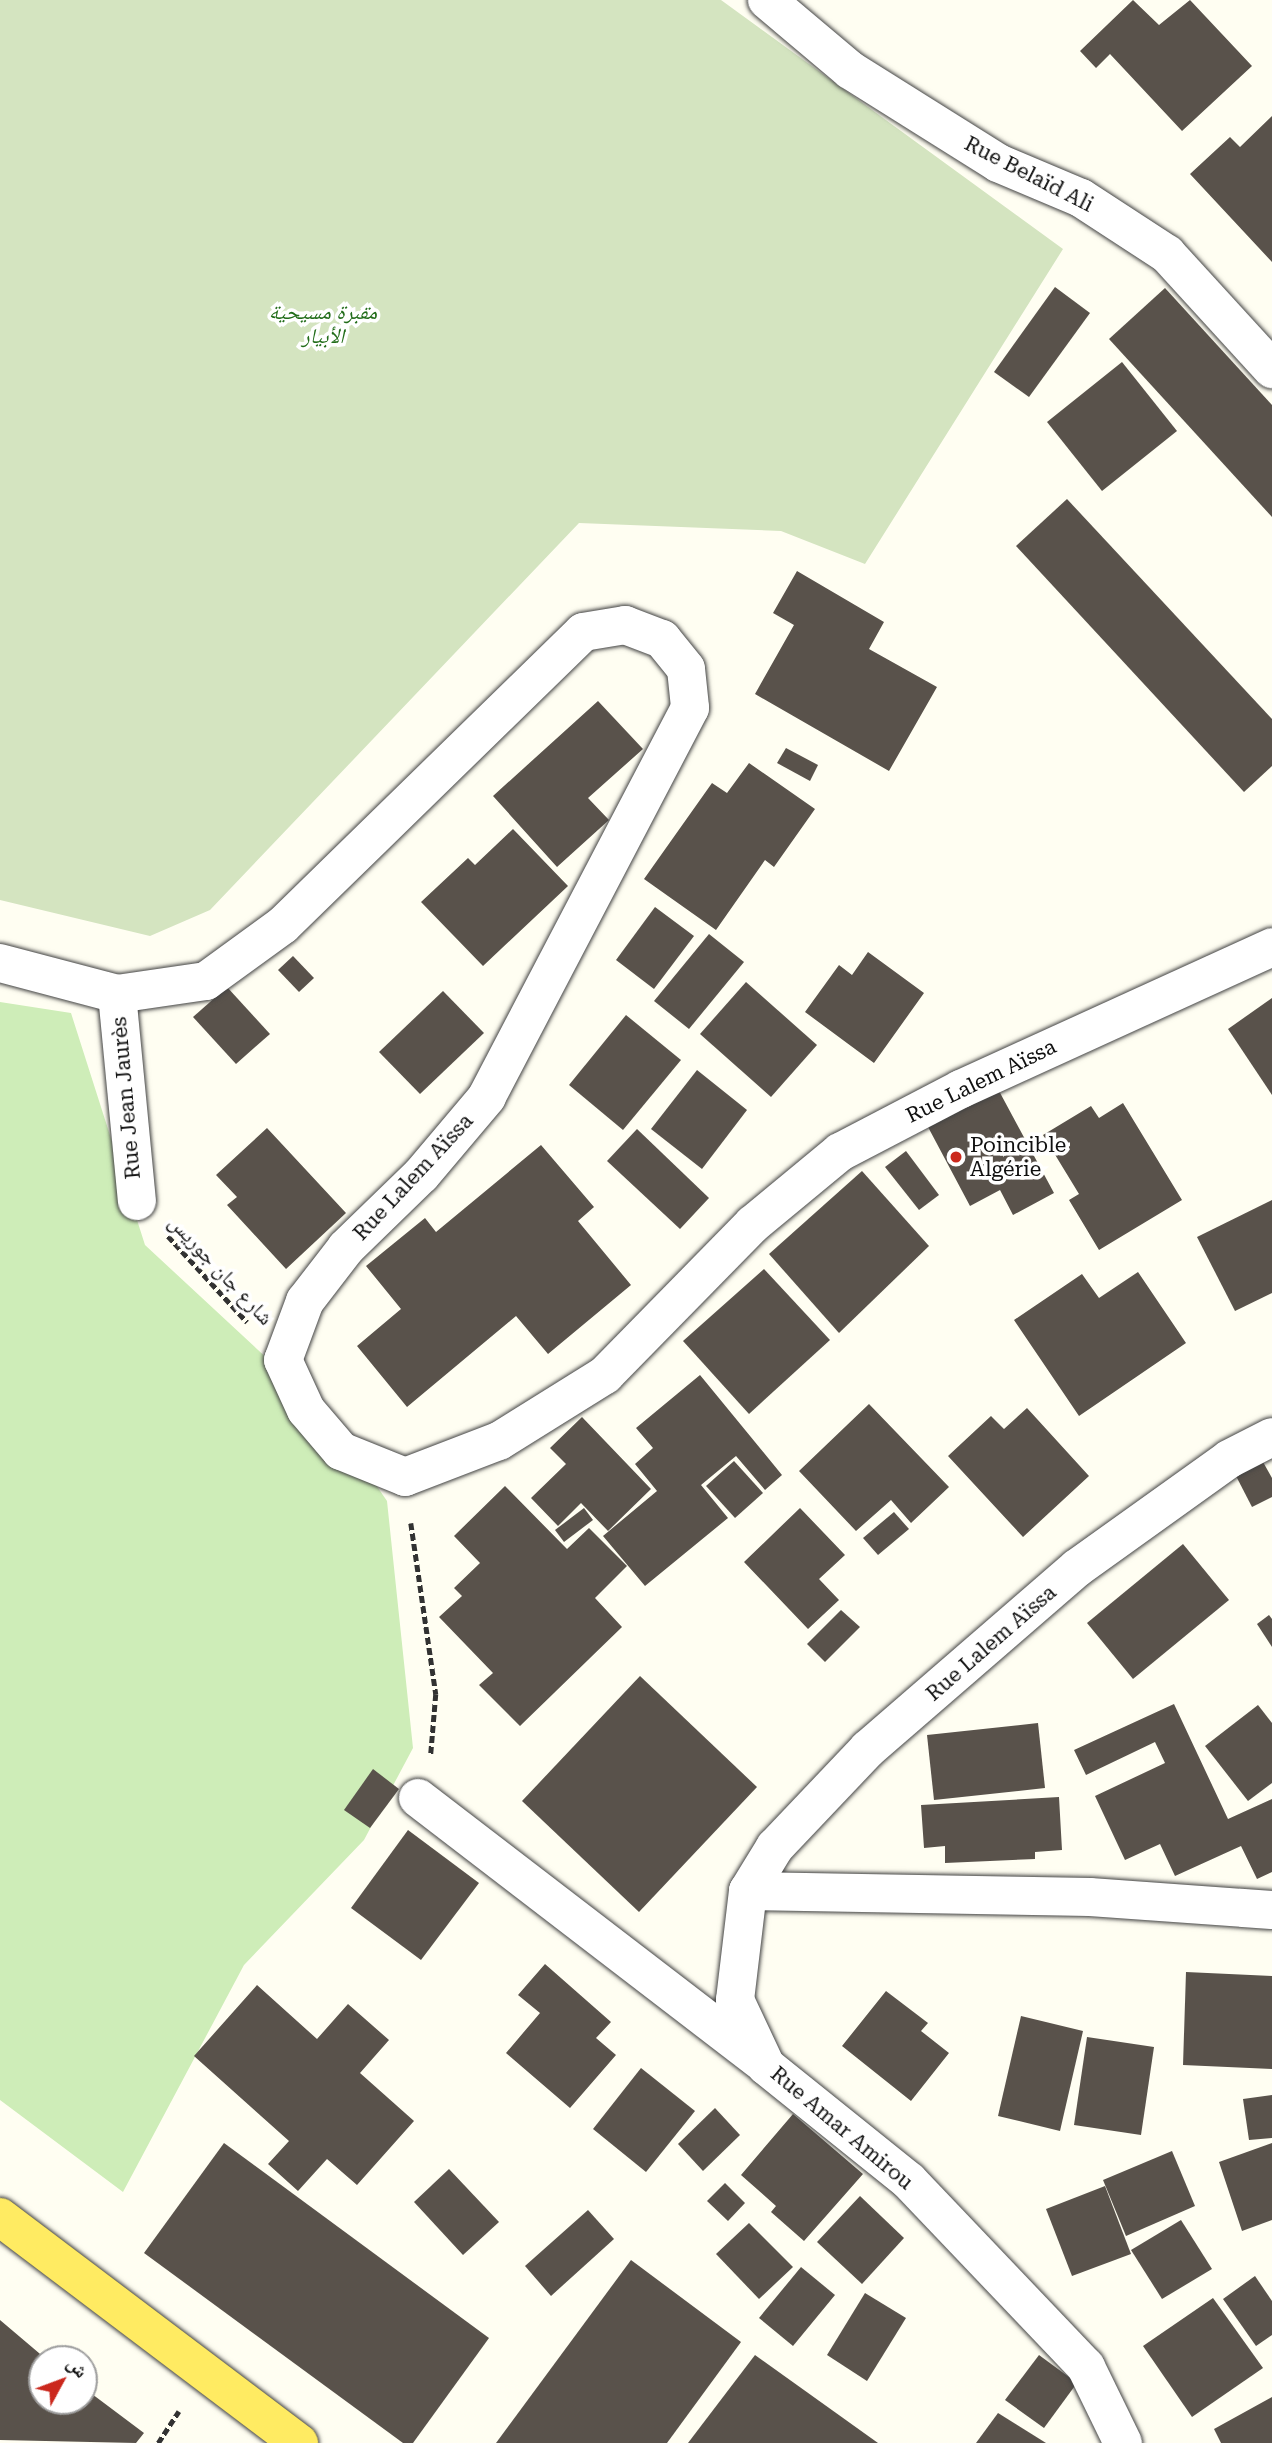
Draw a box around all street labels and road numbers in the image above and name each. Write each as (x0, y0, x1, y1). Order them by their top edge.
street label: Rue Belaïd Ali (960, 131, 1098, 217)
street label: Rue Jean Jaurès (106, 1016, 146, 1180)
street label: Rue Lalem Aïssa (902, 1034, 1060, 1128)
street label: Rue Lalem Aïssa (348, 1109, 478, 1245)
street label: شارع جان جوريس (164, 1210, 278, 1330)
street label: Rue Lalem Aïssa (921, 1580, 1061, 1706)
street label: Rue Amar Amirou (766, 2061, 918, 2195)

